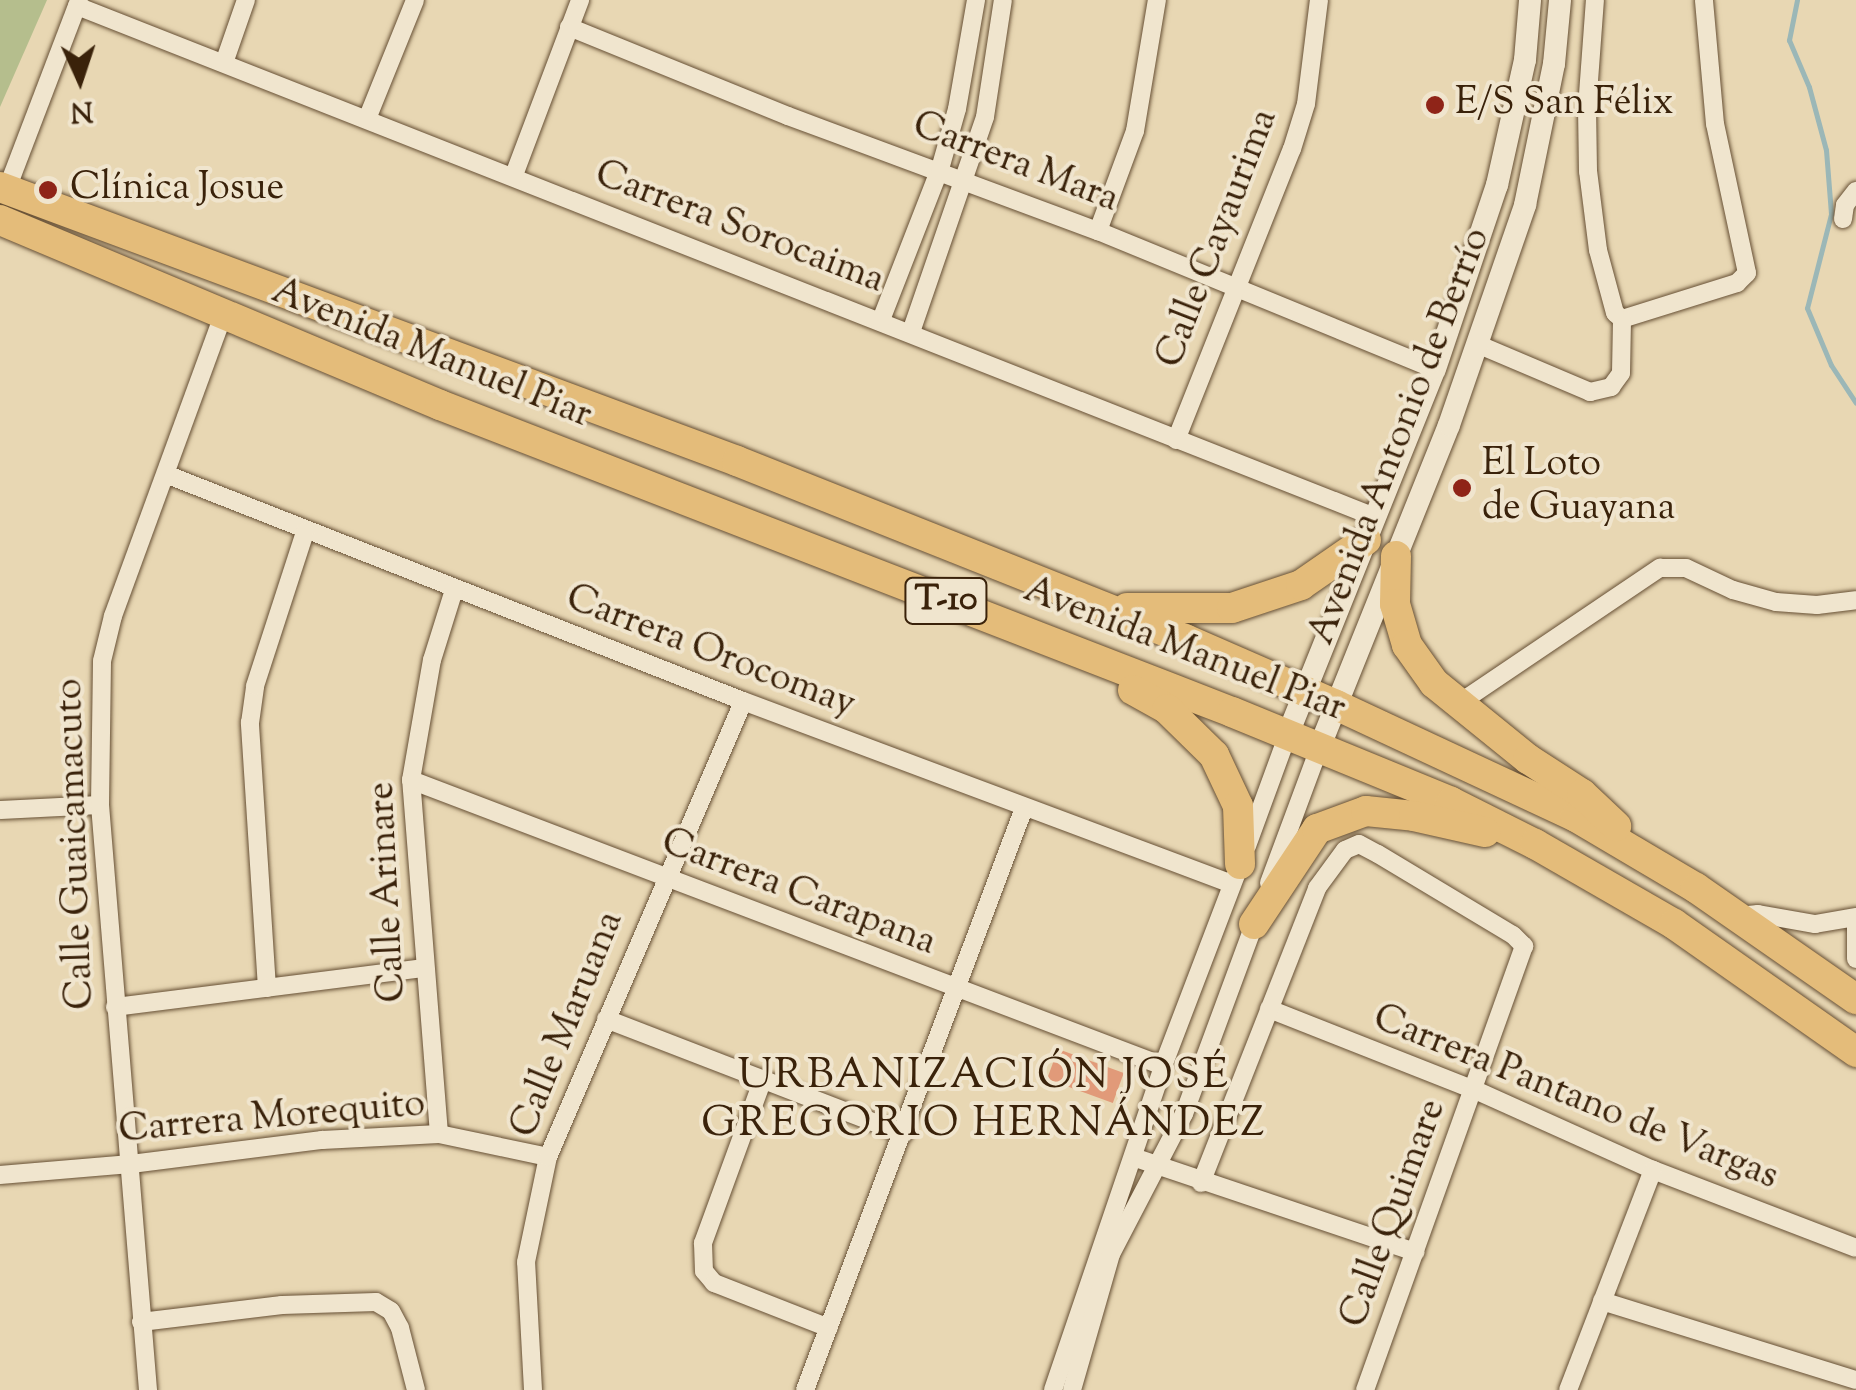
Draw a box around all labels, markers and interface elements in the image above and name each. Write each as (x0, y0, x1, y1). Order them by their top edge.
north arrow (30, 30, 130, 130)
place label: E/S San Félix (1455, 82, 1674, 128)
text: N (69, 89, 94, 131)
marker: E/S San Félix (1424, 94, 1446, 116)
street label: Calle Cayaurima (1149, 103, 1289, 375)
street label: Carrera Mara (906, 104, 1124, 224)
street label: Carrera Sorocaima (588, 153, 890, 305)
place label: Clínica Josue (70, 167, 284, 213)
marker: Clínica Josue (35, 177, 61, 203)
street label: Avenida Antonio de Berrío (1300, 222, 1502, 652)
street label: Avenida Manuel Piar (264, 270, 598, 440)
place label: El Loto de Guayana (1482, 443, 1675, 532)
marker: El Loto de Guayana (1451, 477, 1473, 499)
street label: Avenida Manuel Piar (1017, 569, 1351, 733)
road number: T-10 (904, 571, 988, 631)
street label: Carrera Orocomay (559, 577, 861, 729)
street label: Calle Guaicamacuto (48, 678, 106, 1010)
street label: Calle Arinare (360, 781, 418, 1003)
street label: Carrera Carapana (654, 821, 942, 967)
street label: Calle Maruana (503, 905, 635, 1145)
street label: Carrera Pantano de Vargas (1366, 997, 1784, 1201)
district label: URBANIZACIÓN JOSÉ GREGORIO HERNÁNDEZ (701, 1052, 1267, 1150)
street label: Carrera Morequito (117, 1083, 427, 1155)
street label: Calle Quimare (1333, 1094, 1457, 1334)

